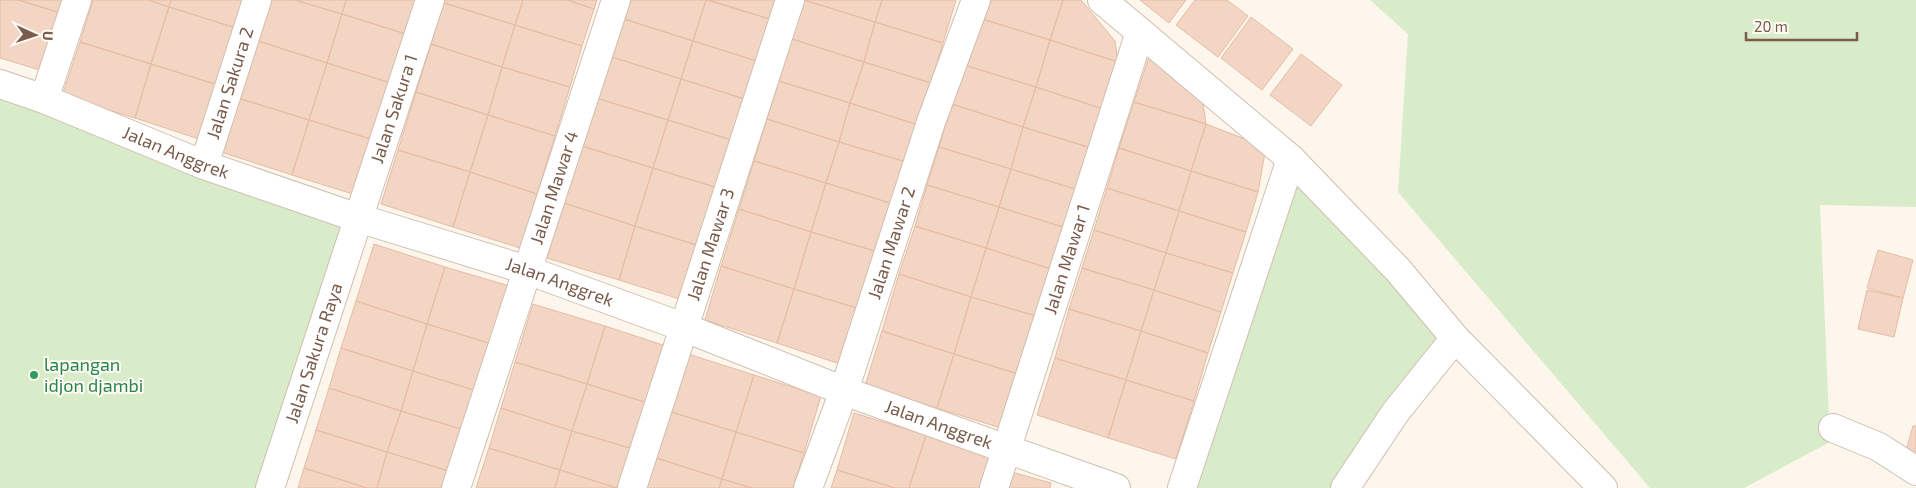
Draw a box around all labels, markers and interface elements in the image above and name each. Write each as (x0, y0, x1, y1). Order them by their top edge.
north arrow (10, 10, 60, 60)
scale bar (1746, 10, 1857, 42)
text: 20 m (1754, 17, 1788, 35)
street label: Jalan Sakura 2 (201, 24, 258, 142)
text: U (40, 30, 57, 41)
street label: Jalan Sakura 1 (365, 51, 421, 166)
street label: Jalan Anggrek (120, 121, 232, 183)
street label: Jalan Mawar 4 (525, 128, 582, 247)
street label: Jalan Mawar 2 (862, 184, 919, 302)
street label: Jalan Mawar 3 (681, 185, 738, 303)
street label: Jalan Mawar 1 (1038, 201, 1094, 317)
street label: Jalan Anggrek (503, 252, 617, 311)
street label: Jalan Sakura Raya (280, 280, 347, 426)
place label: lapangan idjon djambi (44, 353, 143, 396)
marker: lapangan idjon djambi (28, 369, 40, 381)
street label: Jalan Anggrek (882, 394, 996, 453)

